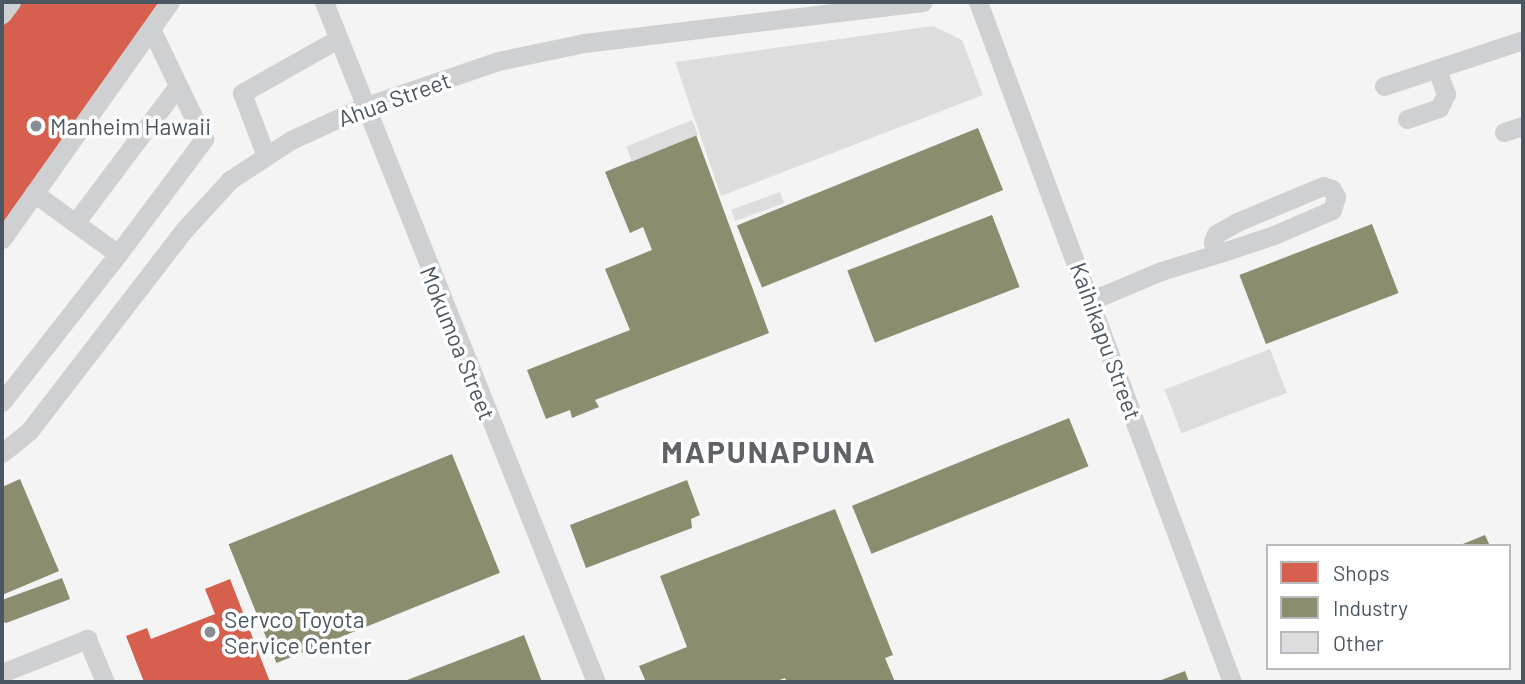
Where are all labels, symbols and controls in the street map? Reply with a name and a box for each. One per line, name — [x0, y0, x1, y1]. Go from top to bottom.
street label: Ahua Street — [334, 66, 454, 132]
place label: Manheim Hawaii — [50, 112, 211, 140]
marker: Manheim Hawaii — [28, 118, 44, 134]
street label: Kaihikapu Street — [1065, 259, 1147, 423]
street label: Mokumoa Street — [415, 262, 501, 424]
district label: MAPUNAPUNA — [663, 433, 875, 469]
legend — [1266, 544, 1511, 670]
text: Shops — [1333, 560, 1390, 585]
text: Industry — [1333, 595, 1408, 620]
place label: Servco Toyota Service Center — [224, 605, 371, 659]
marker: Servco Toyota Service Center — [202, 624, 218, 640]
text: Other — [1333, 630, 1384, 655]

